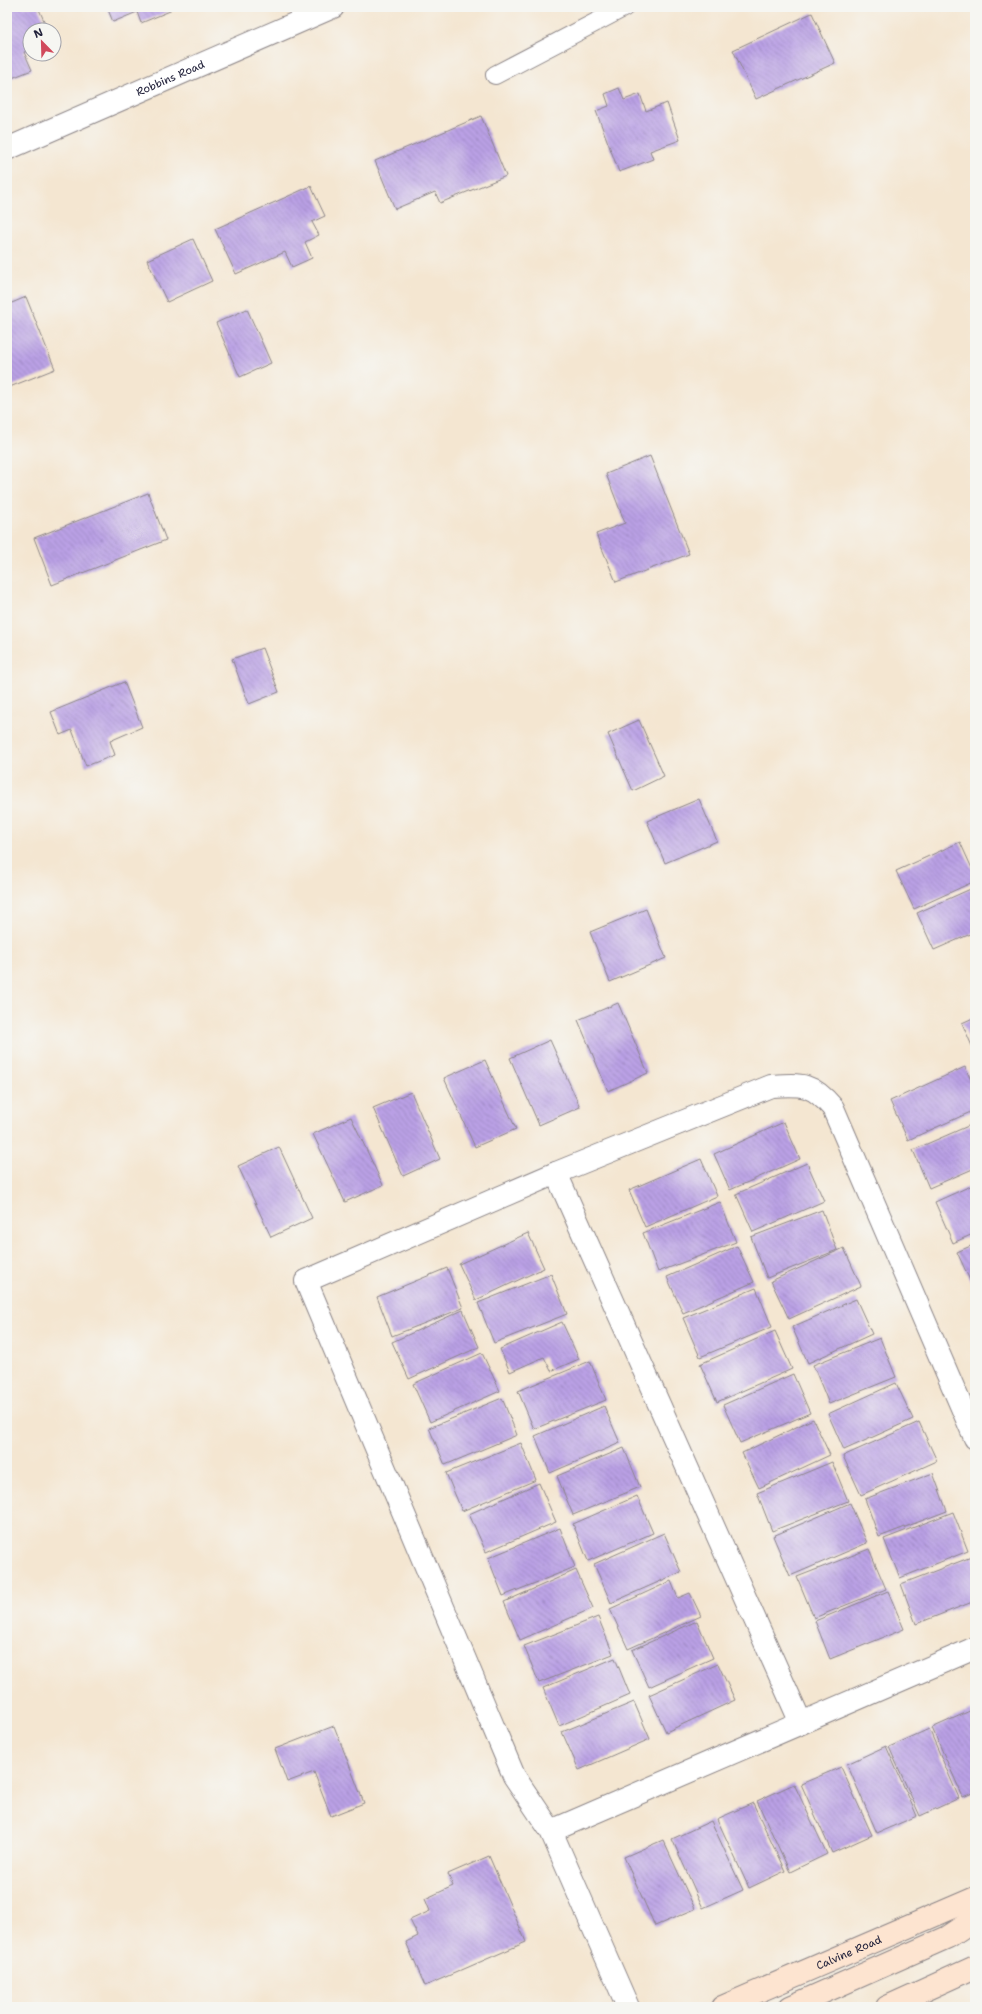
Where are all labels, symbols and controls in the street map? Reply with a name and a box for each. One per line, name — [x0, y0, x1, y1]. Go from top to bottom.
north arrow — [22, 22, 62, 62]
text: N — [31, 25, 45, 42]
street label: Robbins Road — [134, 57, 207, 100]
street label: Calvine Road — [814, 1932, 884, 1974]

